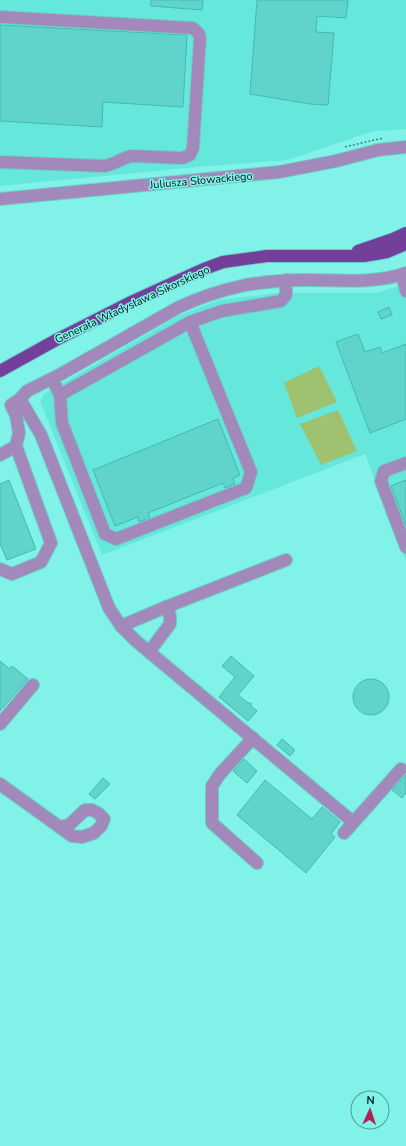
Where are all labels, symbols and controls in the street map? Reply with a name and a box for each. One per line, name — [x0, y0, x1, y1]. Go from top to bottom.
street label: Juliusza Słowackiego — [148, 169, 253, 193]
street label: Generała Władysława Sikorskiego — [52, 262, 212, 347]
north arrow — [350, 1090, 390, 1130]
text: N — [366, 1093, 375, 1108]

